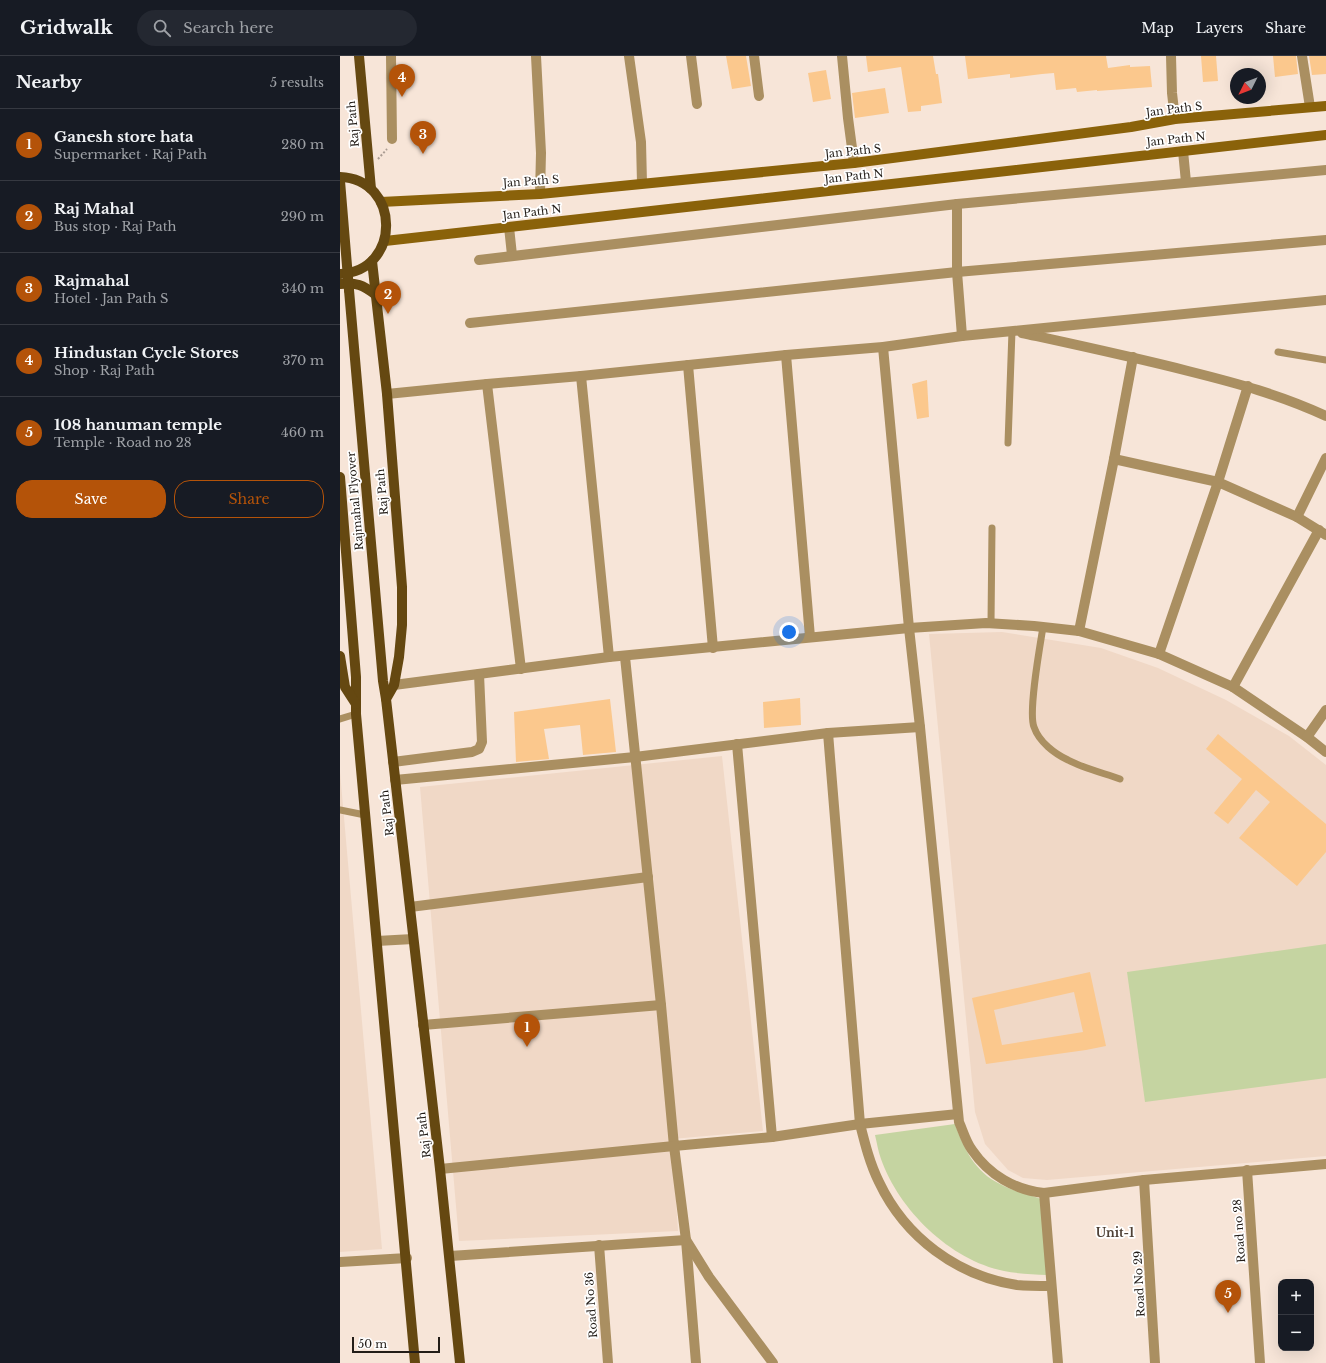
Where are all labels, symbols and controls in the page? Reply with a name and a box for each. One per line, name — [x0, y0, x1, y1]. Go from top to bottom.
search box — [137, 10, 417, 46]
text: Gridwalk — [20, 16, 113, 39]
icon: search — [151, 17, 173, 39]
text: Search here — [183, 18, 274, 37]
text: Map — [1141, 19, 1174, 37]
text: Layers — [1196, 19, 1243, 37]
text: Share — [1265, 19, 1306, 37]
pin: 4 — [389, 64, 415, 97]
north arrow — [1230, 68, 1266, 104]
text: Nearby — [16, 72, 82, 93]
text: 5 results — [270, 74, 324, 91]
street label: Jan Path S — [1143, 99, 1203, 120]
street label: Raj Path — [344, 100, 362, 148]
pin: 3 — [410, 121, 436, 154]
text: Ganesh store hata — [54, 127, 194, 146]
street label: Jan Path N — [1144, 129, 1206, 149]
text: 1 — [26, 136, 32, 153]
text: 280 m — [281, 136, 324, 153]
street label: Jan Path S — [822, 141, 882, 161]
text: Supermarket · Raj Path — [54, 146, 207, 163]
street label: Jan Path N — [822, 166, 884, 186]
street label: Jan Path S — [500, 172, 560, 190]
text: Raj Mahal — [54, 199, 134, 218]
street label: Jan Path N — [500, 201, 562, 223]
text: 2 — [25, 208, 33, 225]
text: 290 m — [281, 208, 324, 225]
text: Bus stop · Raj Path — [54, 218, 177, 235]
text: Rajmahal — [54, 271, 130, 290]
text: 3 — [25, 280, 33, 297]
text: 340 m — [281, 280, 324, 297]
pin: 2 — [375, 281, 401, 314]
text: Hotel · Jan Path S — [54, 290, 168, 307]
text: Hindustan Cycle Stores — [54, 343, 239, 362]
text: 4 — [25, 352, 33, 369]
text: 370 m — [283, 352, 324, 369]
text: Shop · Raj Path — [54, 362, 155, 379]
text: 108 hanuman temple — [54, 415, 222, 434]
text: 5 — [25, 424, 33, 441]
text: 460 m — [281, 424, 324, 441]
text: Temple · Road no 28 — [54, 434, 192, 451]
street label: Rajmahal Flyover — [344, 450, 366, 551]
street label: Raj Path — [373, 468, 391, 516]
button: Save — [16, 480, 166, 518]
button: Share — [174, 480, 324, 518]
your location — [779, 622, 799, 642]
street label: Raj Path — [377, 789, 397, 837]
pin: 1 — [514, 1014, 540, 1047]
street label: Raj Path — [414, 1111, 434, 1159]
street label: Road no 28 — [1230, 1199, 1248, 1263]
district label: Unit-1 — [1096, 1225, 1134, 1240]
street label: Road No 29 — [1130, 1251, 1148, 1317]
street label: Road No 36 — [582, 1271, 600, 1339]
map controls — [1278, 1279, 1314, 1351]
button: + — [1278, 1279, 1314, 1315]
pin: 5 — [1215, 1280, 1241, 1313]
button: − — [1278, 1315, 1314, 1351]
scale bar — [352, 1335, 440, 1354]
text: 50 m — [358, 1337, 387, 1351]

